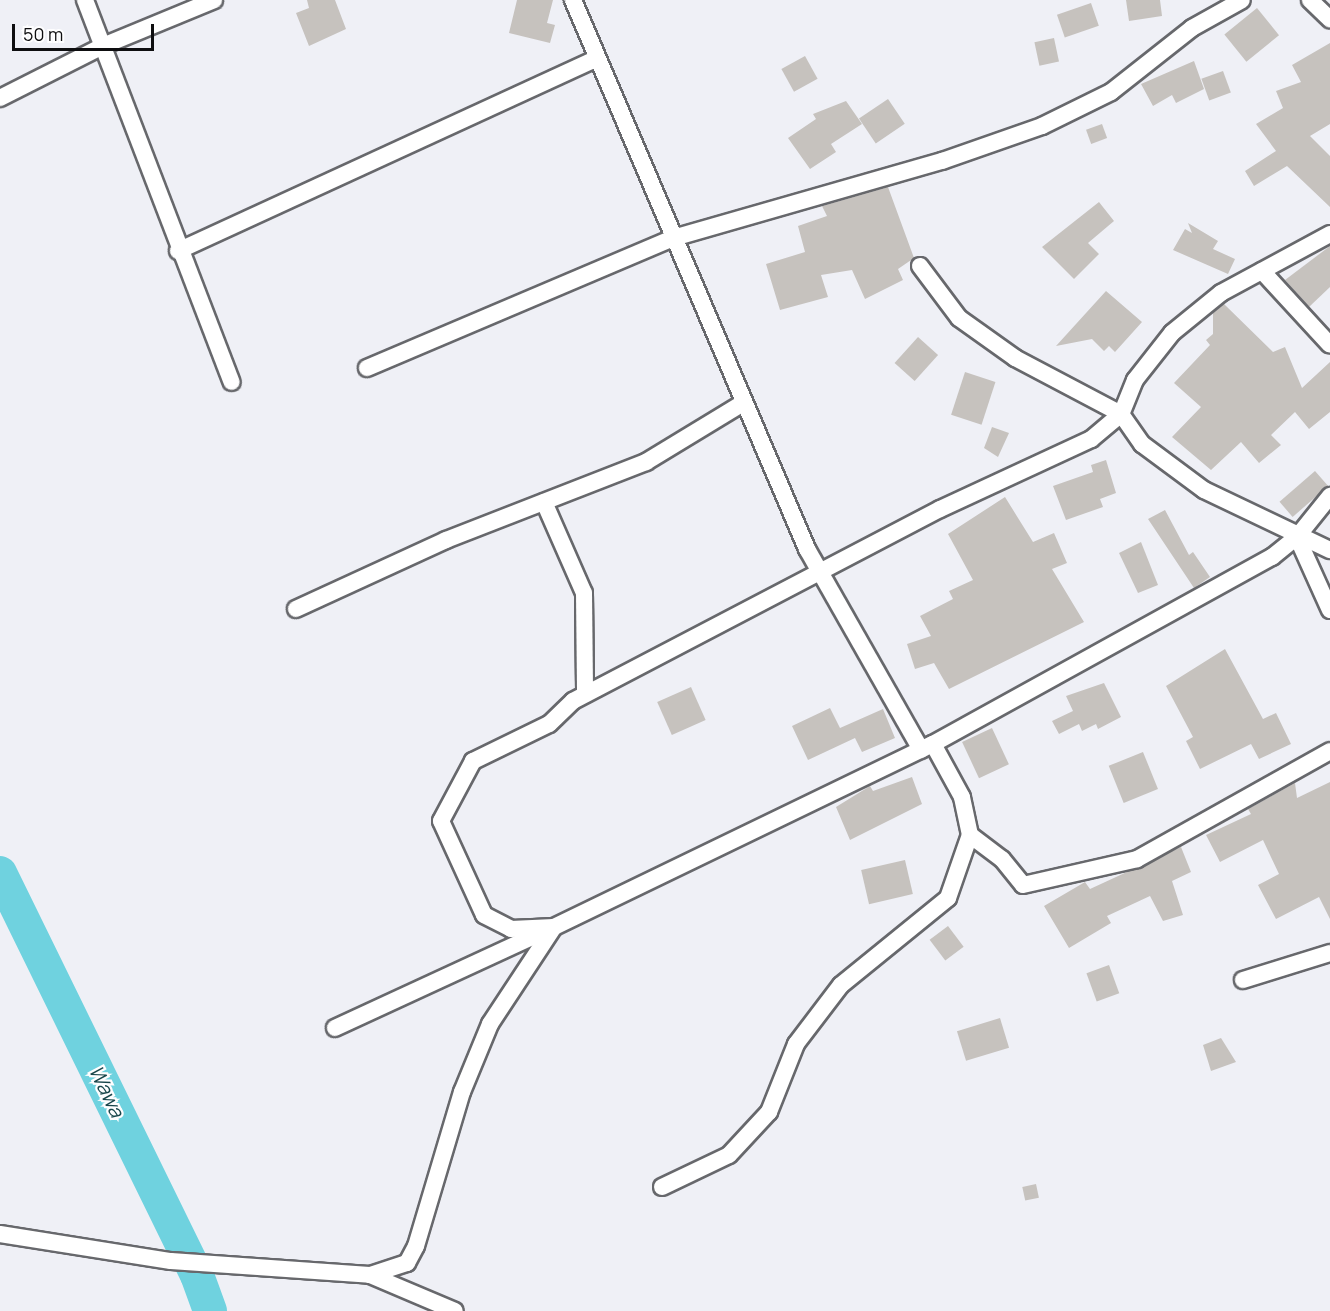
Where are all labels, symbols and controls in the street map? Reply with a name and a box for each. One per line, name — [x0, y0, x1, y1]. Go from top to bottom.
scale bar — [15, 12, 158, 50]
text: 50 m — [23, 22, 63, 46]
water label: Wawa — [84, 1061, 130, 1121]

